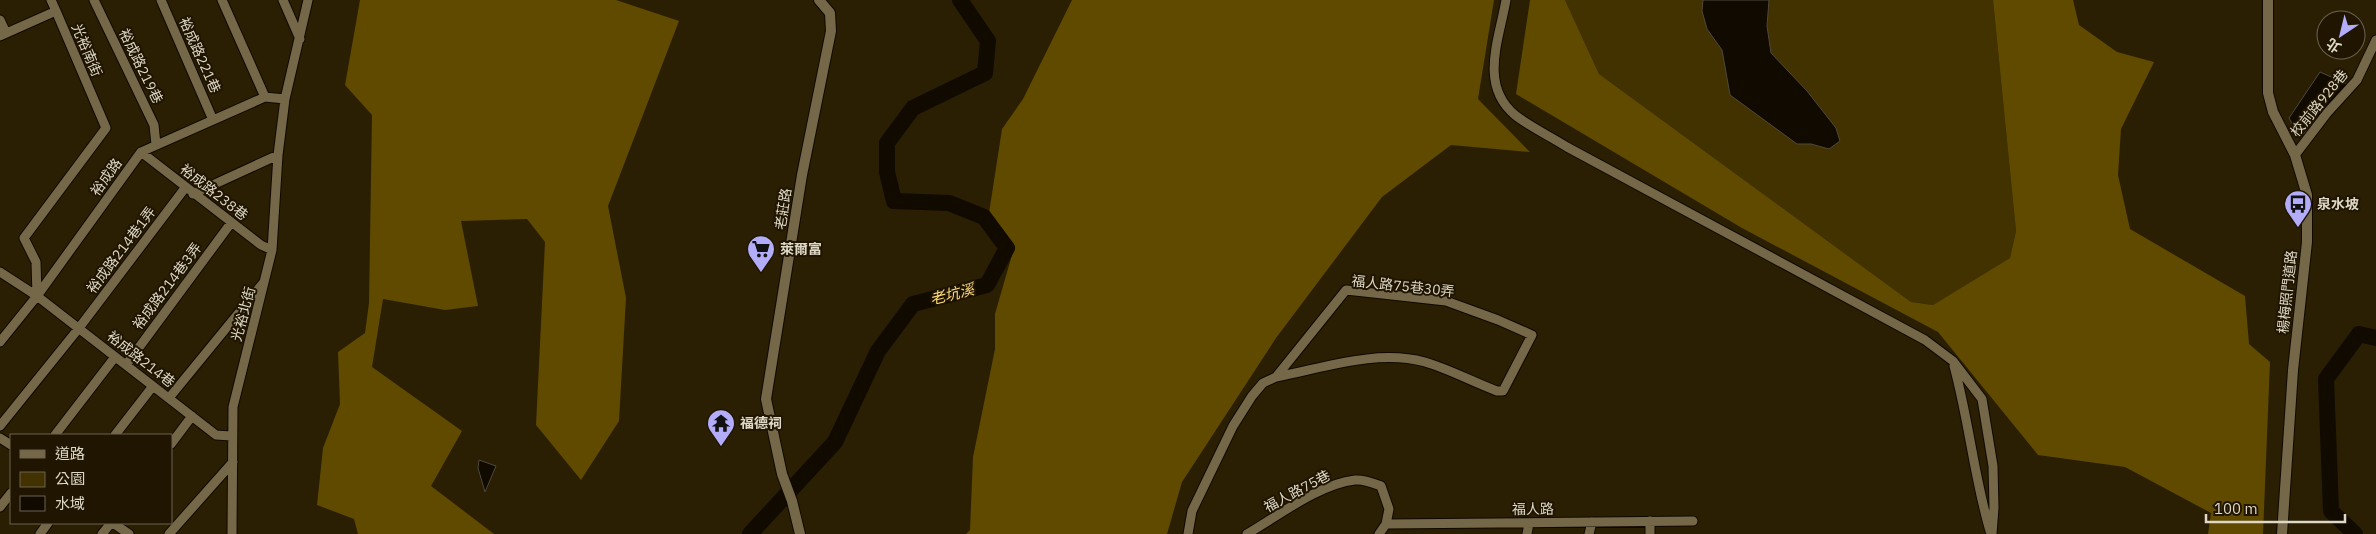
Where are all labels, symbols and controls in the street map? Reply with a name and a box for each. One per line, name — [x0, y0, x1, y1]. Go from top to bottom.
north arrow — [2316, 10, 2366, 60]
street label: 裕成路221巷 — [175, 14, 225, 96]
street label: 光裕南街 — [68, 21, 106, 79]
street label: 裕成路219巷 — [115, 26, 167, 106]
text: 北 — [2323, 34, 2344, 57]
street label: 校前路928巷 — [2286, 66, 2352, 140]
street label: 裕成路 — [86, 155, 126, 199]
street label: 裕成路238巷 — [176, 160, 252, 224]
street label: 老莊路 — [771, 187, 795, 231]
bus stop icon: 泉水坡 — [2283, 189, 2313, 228]
place label: 泉水坡 — [2317, 195, 2359, 213]
street label: 裕成路214巷1弄 — [83, 203, 159, 297]
supermarket icon: 萊爾富 — [746, 234, 776, 273]
street label: 裕成路214巷3弄 — [129, 239, 205, 333]
place label: 萊爾富 — [780, 240, 822, 258]
street label: 楊梅照門道路 — [2274, 249, 2300, 335]
street label: 福人路75巷30弄 — [1351, 272, 1455, 300]
water label: 老坑溪 — [928, 279, 978, 309]
street label: 光裕北街 — [227, 285, 259, 343]
street label: 裕成路214巷 — [103, 327, 179, 391]
temple icon: 福德祠 — [706, 408, 736, 447]
place label: 福德祠 — [740, 414, 782, 432]
legend — [10, 434, 172, 524]
text: 道路 — [55, 444, 85, 463]
street label: 福人路75巷 — [1261, 466, 1333, 516]
text: 公園 — [55, 469, 85, 488]
scale bar — [2206, 492, 2345, 524]
text: 水域 — [55, 494, 85, 513]
text: 100 m — [2214, 499, 2258, 518]
street label: 福人路 — [1512, 500, 1554, 518]

